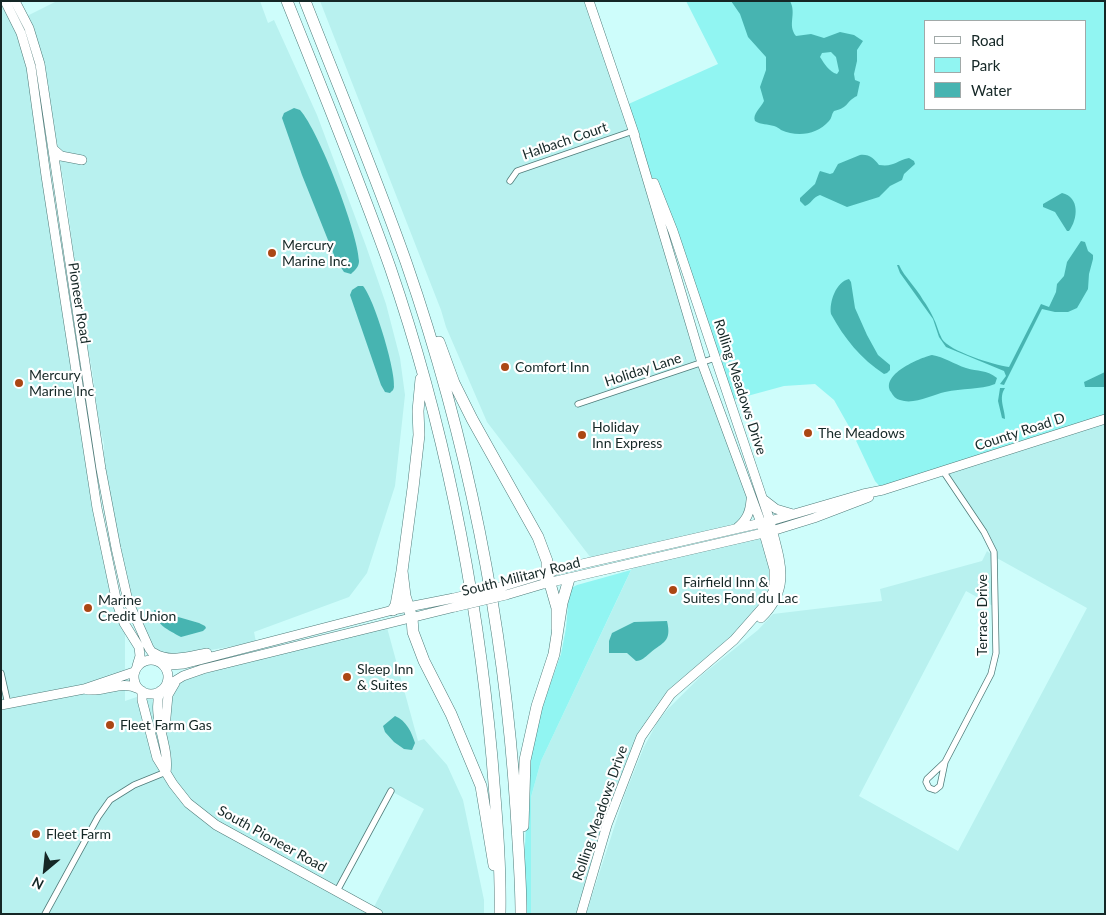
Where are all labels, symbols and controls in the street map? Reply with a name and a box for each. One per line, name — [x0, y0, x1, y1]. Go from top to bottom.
legend — [924, 20, 1086, 110]
text: Road — [971, 31, 1004, 49]
text: Park — [971, 56, 1000, 74]
text: Water — [971, 81, 1012, 99]
street label: Halbach Court — [520, 119, 610, 163]
place label: Mercury Marine Inc. — [282, 237, 351, 270]
marker: Mercury Marine Inc. — [266, 247, 278, 259]
street label: Pioneer Road — [64, 261, 94, 345]
street label: Rolling Meadows Drive — [710, 317, 770, 457]
street label: Holiday Lane — [602, 350, 684, 390]
place label: Comfort Inn — [515, 359, 589, 375]
marker: Comfort Inn — [499, 361, 511, 373]
place label: Mercury Marine Inc — [29, 367, 94, 400]
marker: Mercury Marine Inc — [13, 377, 25, 389]
street label: County Road D — [973, 410, 1067, 454]
place label: Holiday Inn Express — [592, 419, 662, 452]
place label: The Meadows — [818, 425, 905, 441]
marker: The Meadows — [802, 427, 814, 439]
marker: Holiday Inn Express — [576, 429, 588, 441]
street label: South Military Road — [460, 554, 582, 600]
place label: Fairfield Inn & Suites Fond du Lac — [683, 574, 798, 606]
street label: Terrace Drive — [974, 574, 990, 656]
marker: Fairfield Inn & Suites Fond du Lac — [667, 584, 679, 596]
place label: Marine Credit Union — [98, 592, 176, 624]
marker: Marine Credit Union — [82, 602, 94, 614]
place label: Sleep Inn & Suites — [357, 661, 413, 694]
marker: Sleep Inn & Suites — [341, 671, 353, 683]
place label: Fleet Farm Gas — [120, 717, 212, 733]
marker: Fleet Farm Gas — [104, 719, 116, 731]
street label: Rolling Meadows Drive — [569, 743, 631, 883]
street label: South Pioneer Road — [215, 802, 329, 876]
place label: Fleet Farm — [46, 826, 111, 842]
marker: Fleet Farm — [30, 828, 42, 840]
north arrow — [20, 845, 70, 895]
text: N — [29, 874, 46, 894]

